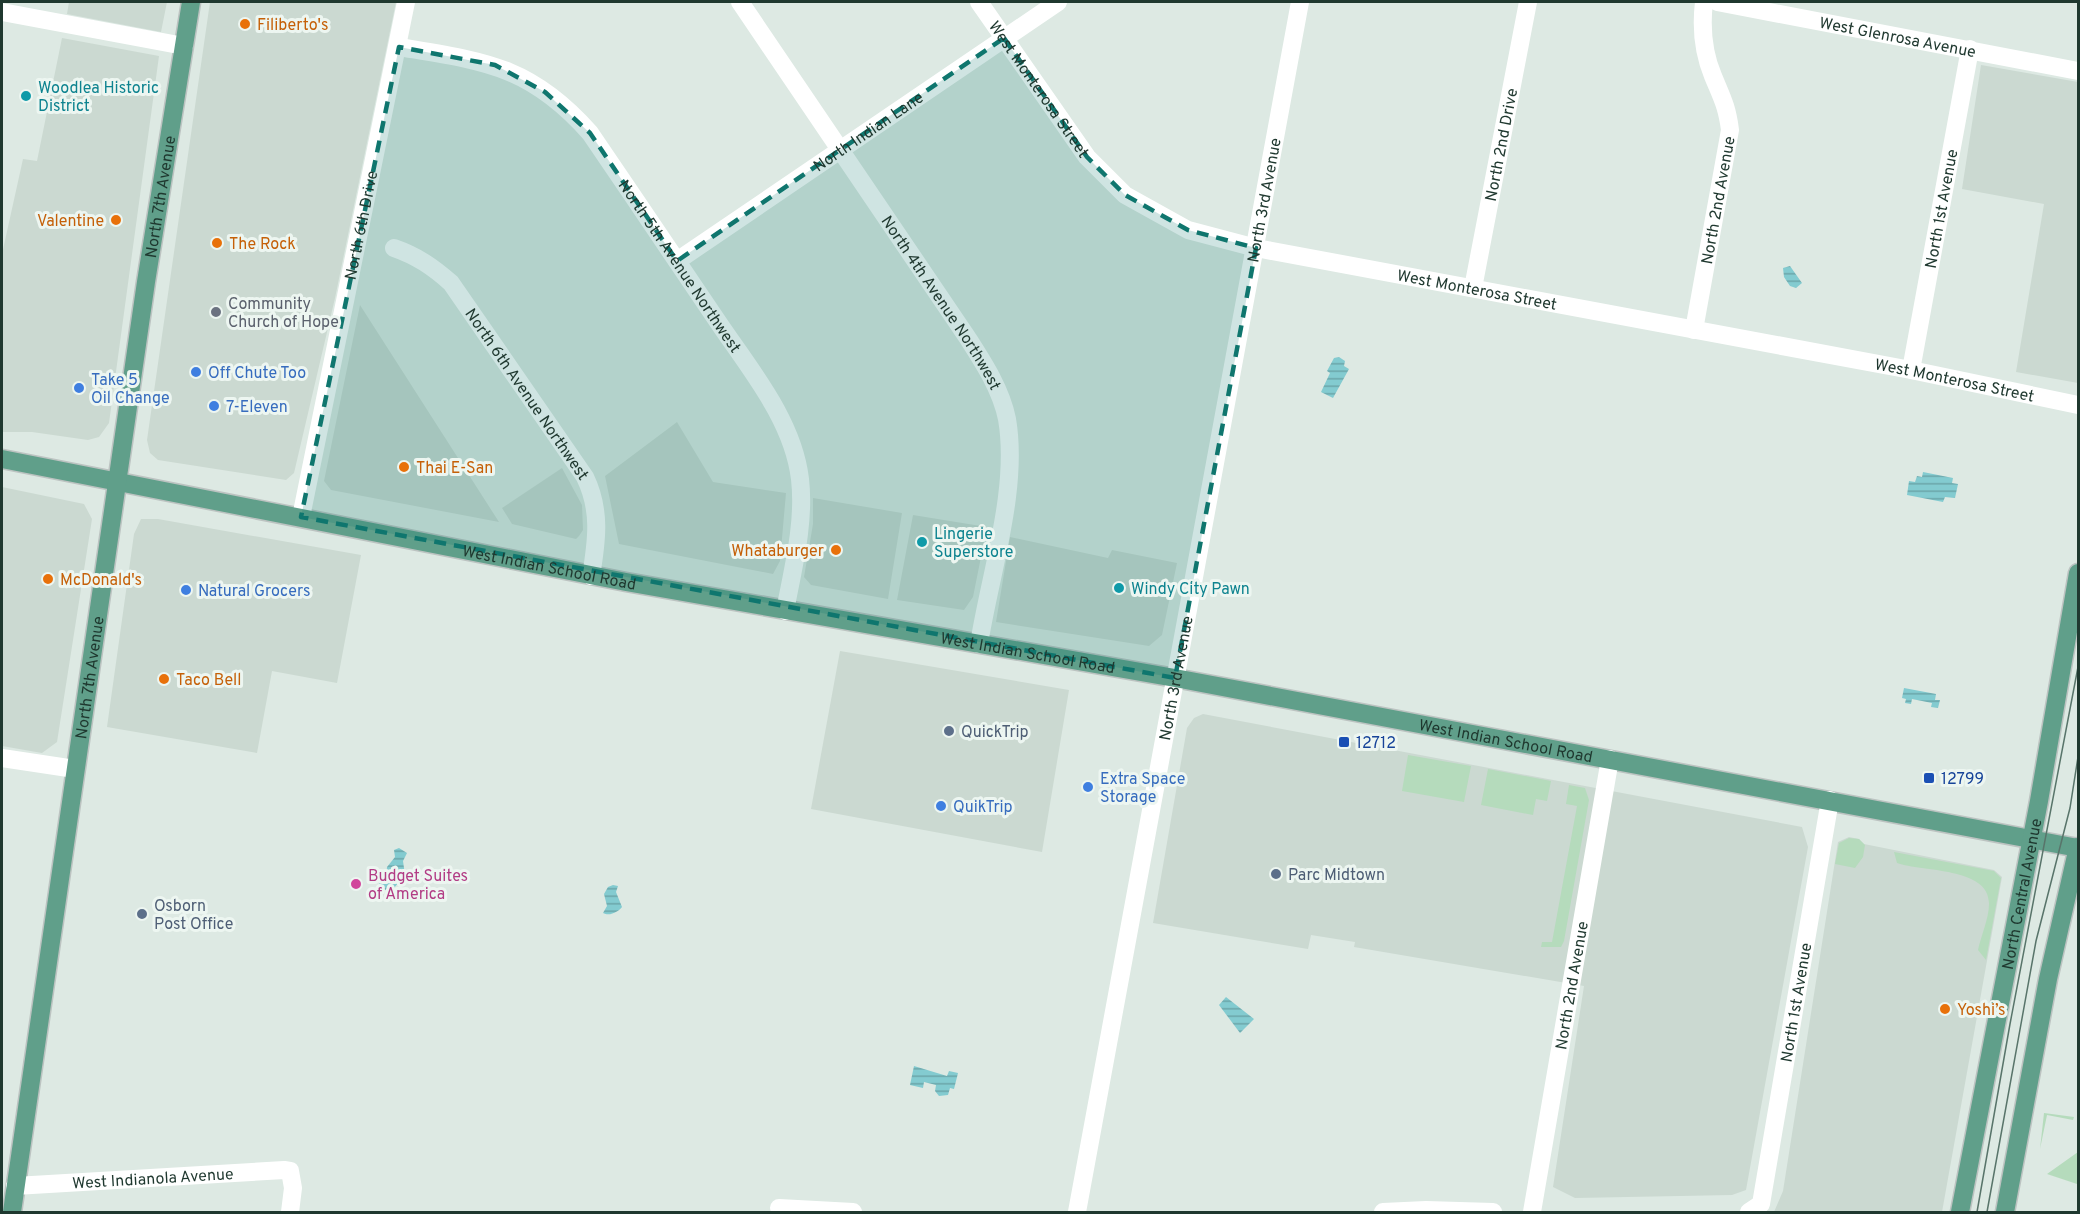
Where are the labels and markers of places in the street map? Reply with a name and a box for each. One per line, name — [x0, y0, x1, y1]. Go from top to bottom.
place label: Filiberto's — [257, 16, 329, 36]
marker: Filiberto's — [238, 17, 252, 31]
place label: Woodlea Historic District — [38, 79, 159, 117]
marker: Woodlea Historic District — [19, 89, 33, 103]
place label: Valentine — [37, 212, 104, 232]
marker: Valentine — [109, 213, 123, 227]
place label: The Rock — [229, 235, 296, 255]
marker: The Rock — [210, 236, 224, 250]
place label: Community Church of Hope — [228, 295, 339, 333]
marker: Community Church of Hope — [209, 305, 223, 319]
place label: Off Chute Too — [208, 364, 306, 384]
marker: Off Chute Too — [189, 365, 203, 379]
place label: Take 5 Oil Change — [91, 371, 170, 409]
marker: Take 5 Oil Change — [72, 381, 86, 395]
place label: 7-Eleven — [226, 398, 288, 418]
marker: 7-Eleven — [207, 399, 221, 413]
place label: Thai E-San — [416, 459, 493, 479]
marker: Thai E-San — [397, 460, 411, 474]
place label: Lingerie Superstore — [934, 525, 1013, 563]
marker: Lingerie Superstore — [915, 535, 929, 549]
place label: Whataburger — [731, 542, 824, 562]
marker: Whataburger — [829, 543, 843, 557]
place label: McDonald's — [60, 571, 142, 591]
marker: McDonald's — [41, 572, 55, 586]
place label: Windy City Pawn — [1131, 580, 1250, 600]
marker: Windy City Pawn — [1112, 581, 1126, 595]
place label: Natural Grocers — [198, 582, 311, 602]
marker: Natural Grocers — [179, 583, 193, 597]
place label: Taco Bell — [176, 671, 241, 691]
marker: Taco Bell — [157, 672, 171, 686]
place label: QuickTrip — [961, 723, 1029, 743]
marker: QuickTrip — [942, 724, 956, 738]
place label: 12712 — [1356, 734, 1396, 754]
marker: 12712 — [1337, 735, 1351, 749]
place label: Extra Space Storage — [1100, 770, 1185, 808]
place label: 12799 — [1941, 770, 1984, 790]
marker: 12799 — [1922, 771, 1936, 785]
marker: Extra Space Storage — [1081, 780, 1095, 794]
place label: QuikTrip — [953, 798, 1013, 818]
marker: QuikTrip — [934, 799, 948, 813]
place label: Parc Midtown — [1288, 866, 1385, 886]
place label: Budget Suites of America — [368, 867, 468, 905]
marker: Parc Midtown — [1269, 867, 1283, 881]
marker: Budget Suites of America — [349, 877, 363, 891]
place label: Osborn Post Office — [154, 897, 233, 935]
marker: Osborn Post Office — [135, 907, 149, 921]
place label: Yoshi’s — [1957, 1001, 2005, 1021]
marker: Yoshi’s — [1938, 1002, 1952, 1016]

